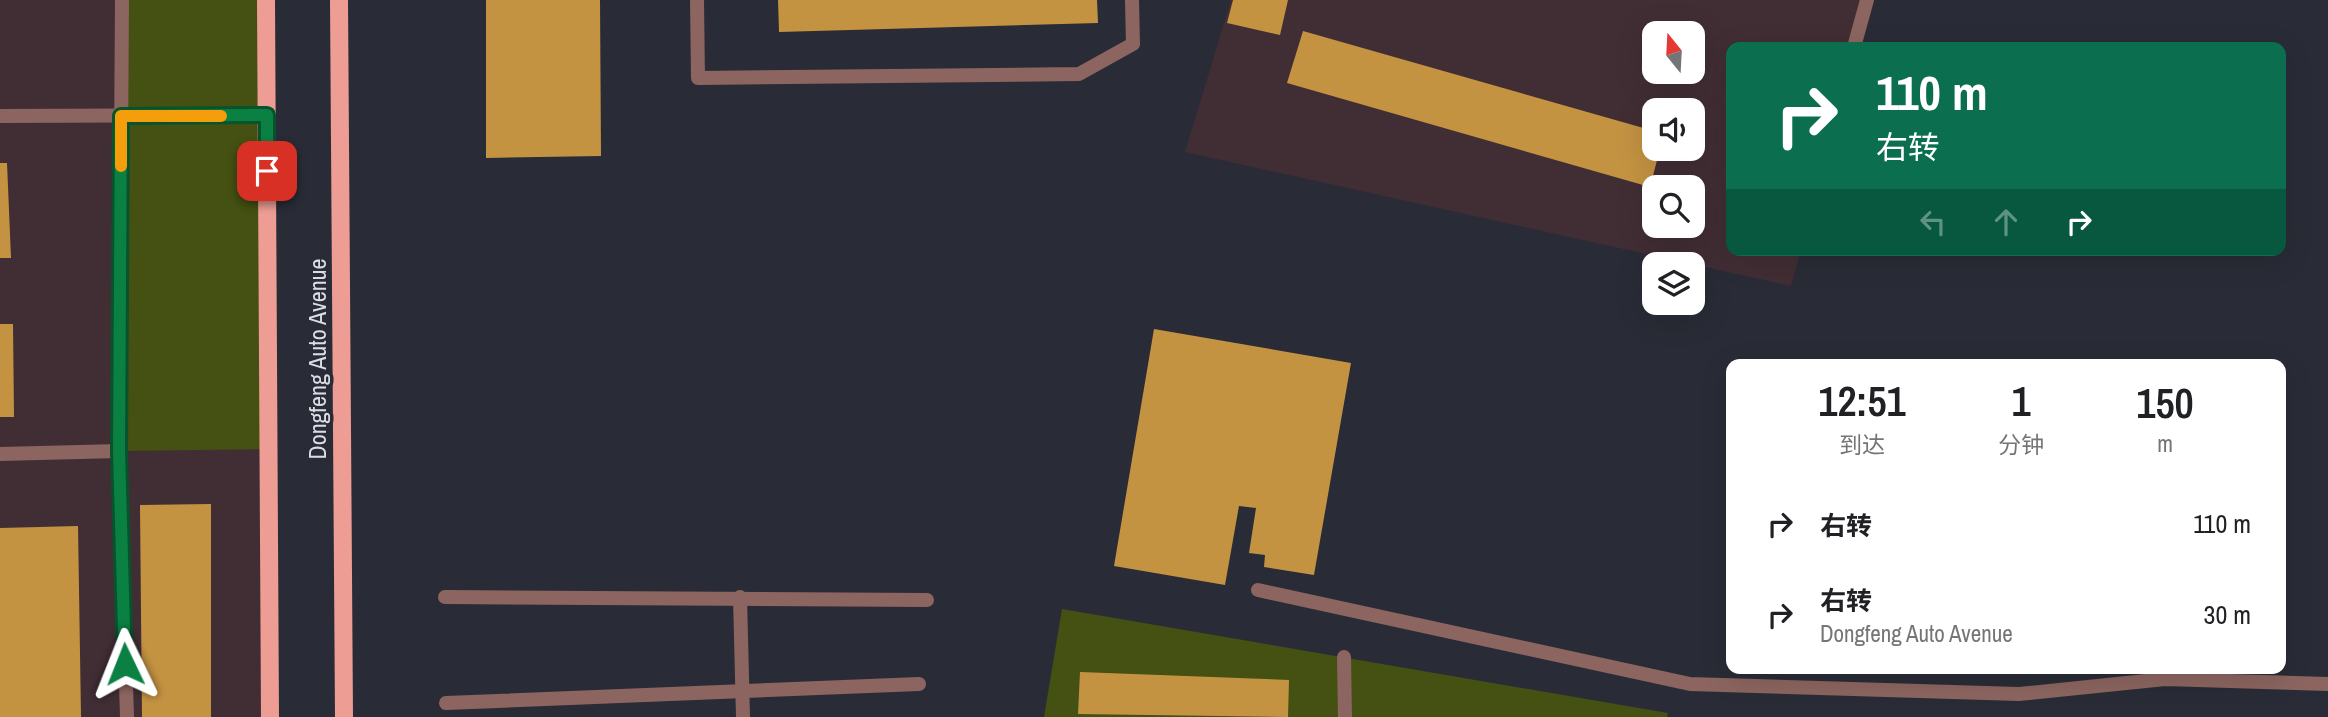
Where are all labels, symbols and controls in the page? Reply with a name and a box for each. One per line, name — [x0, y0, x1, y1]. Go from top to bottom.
north arrow — [1642, 21, 1704, 84]
map controls — [1642, 21, 1705, 315]
text: 110 m — [1876, 59, 1988, 125]
icon: right — [1761, 70, 1852, 161]
button: sound — [1642, 98, 1705, 161]
text: 右转 — [1876, 126, 1940, 169]
pin — [237, 141, 297, 201]
icon: arrive — [248, 152, 286, 190]
button: search — [1642, 175, 1705, 238]
icon: left — [1914, 203, 1952, 241]
icon: ahead — [1987, 203, 2025, 241]
icon: right — [2060, 203, 2098, 241]
button: layers — [1642, 252, 1705, 315]
street label: Dongfeng Auto Avenue — [301, 258, 333, 460]
text: 12:51 — [1818, 373, 1906, 429]
text: 1 — [2011, 373, 2031, 429]
text: 150 — [2136, 375, 2194, 431]
text: m — [2157, 428, 2173, 459]
text: 到达 — [1839, 429, 1885, 460]
text: 分钟 — [1998, 429, 2044, 460]
icon: right — [1761, 505, 1799, 543]
text: 110 m — [2193, 506, 2251, 541]
text: 右转 — [1820, 508, 1872, 543]
text: 右转 — [1820, 583, 1872, 618]
icon: right — [1761, 596, 1799, 634]
text: 30 m — [2204, 597, 2251, 632]
text: Dongfeng Auto Avenue — [1820, 618, 2013, 649]
position arrow — [88, 627, 162, 701]

